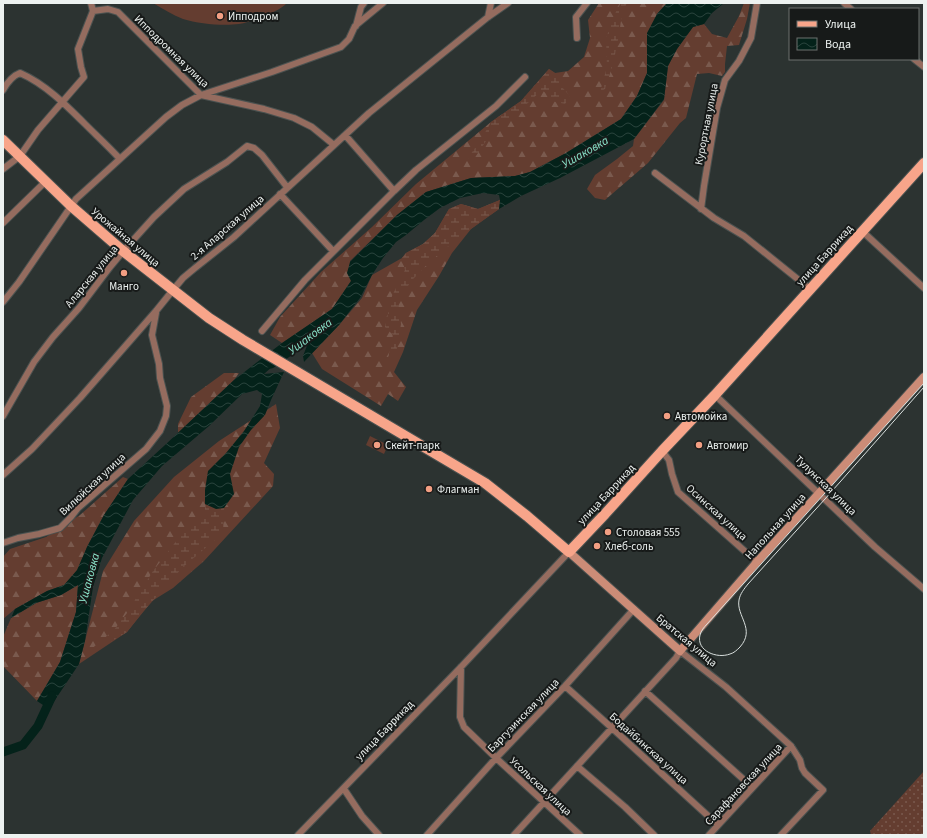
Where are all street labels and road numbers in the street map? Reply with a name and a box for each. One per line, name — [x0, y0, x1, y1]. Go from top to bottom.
street label: Ипподромная улица — [131, 12, 212, 91]
street label: Курортная улица — [691, 82, 722, 166]
street label: 2-я Аларская улица — [187, 191, 267, 264]
street label: Урожайная улица — [88, 204, 163, 270]
street label: улица Баррикад — [793, 221, 856, 289]
street label: Аларская улица — [62, 242, 121, 311]
street label: Вилюйская улица — [56, 450, 129, 519]
street label: Тулунская улица — [792, 452, 860, 519]
street label: улица Баррикад — [574, 461, 639, 528]
street label: Осинская улица — [683, 481, 750, 544]
street label: Напольная улица — [742, 490, 809, 563]
street label: Братская улица — [653, 610, 720, 670]
street label: Баргузинская улица — [484, 675, 563, 756]
street label: улица Баррикад — [352, 697, 417, 764]
street label: Бодайбинская улица — [606, 709, 691, 788]
street label: Сарафановская улица — [701, 740, 785, 829]
street label: Усольская улица — [506, 754, 575, 819]

